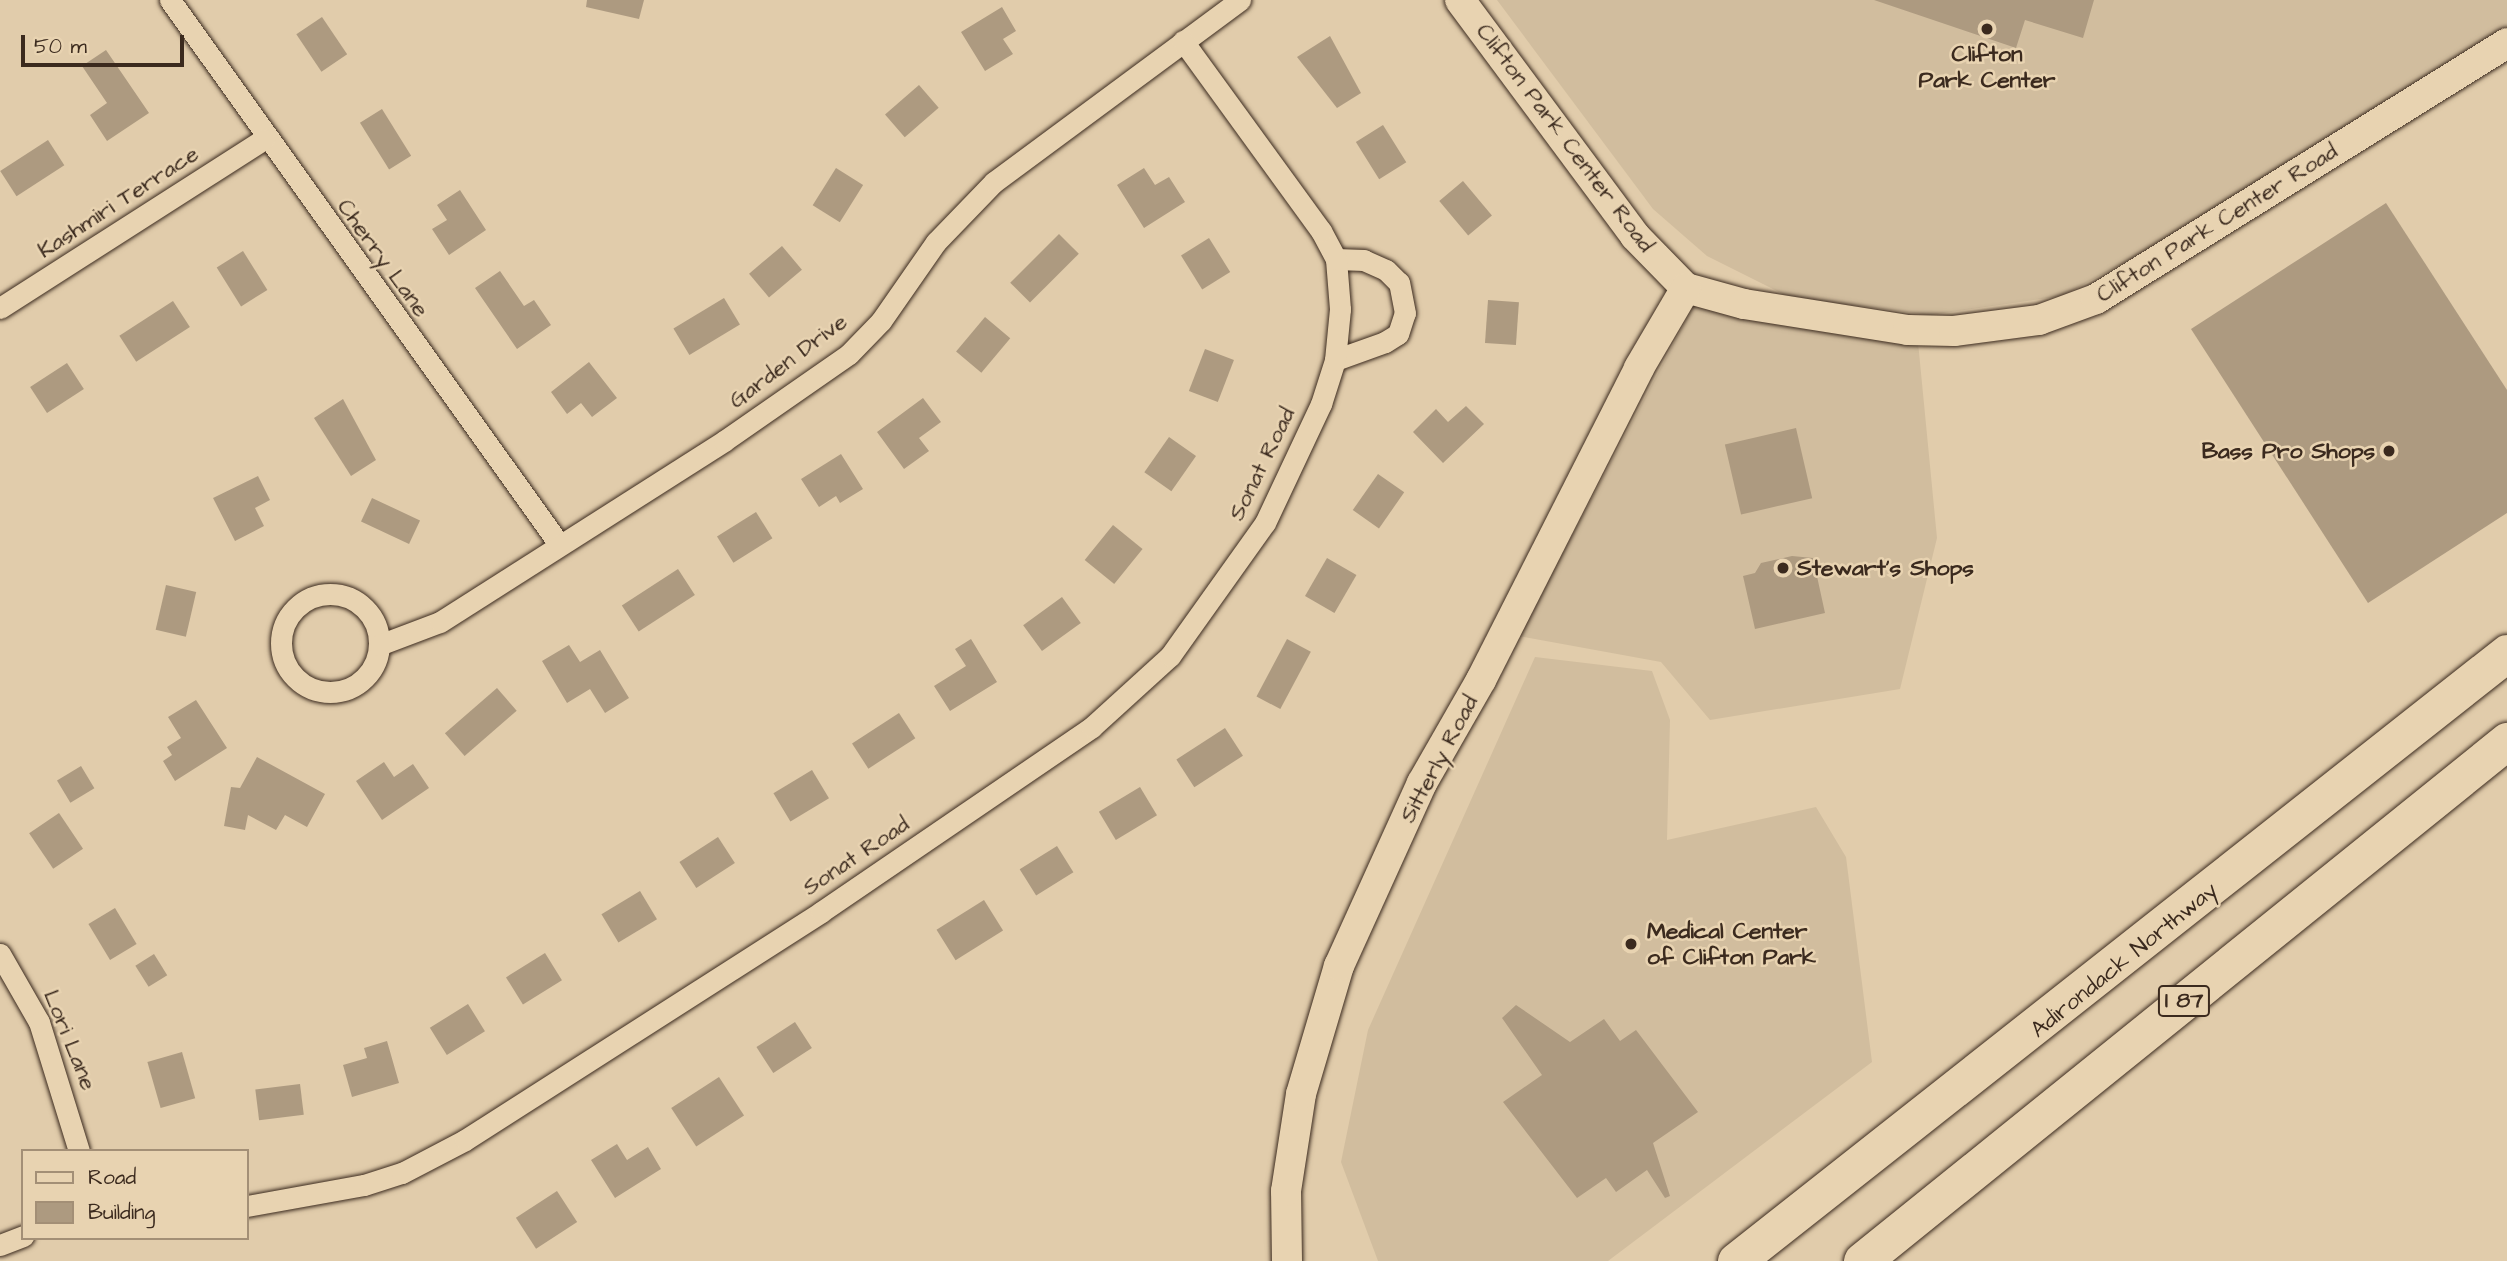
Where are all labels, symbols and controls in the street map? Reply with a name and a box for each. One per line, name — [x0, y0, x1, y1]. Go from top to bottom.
street label: Clifton Park Center Road — [1470, 18, 1660, 258]
scale bar — [24, 21, 187, 65]
marker: Clifton Park Center — [1979, 21, 1995, 37]
text: 50 m — [34, 32, 87, 61]
place label: Clifton Park Center — [1918, 40, 2056, 94]
street label: Clifton Park Center Road — [2091, 137, 2343, 309]
street label: Kashmiri Terrace — [32, 140, 204, 264]
street label: Cherry Lane — [331, 194, 435, 322]
street label: Garden Drive — [724, 308, 852, 414]
street label: Sonat Road — [1223, 403, 1301, 525]
place label: Bass Pro Shops — [2202, 437, 2375, 465]
marker: Bass Pro Shops — [2381, 443, 2397, 459]
place label: Stewart's Shops — [1797, 554, 1974, 582]
marker: Stewart's Shops — [1775, 560, 1791, 576]
street label: Sitterly Road — [1394, 691, 1484, 827]
street label: Sonat Road — [798, 810, 914, 902]
street label: Adirondack Northway — [2025, 876, 2223, 1044]
place label: Medical Center of Clifton Park — [1647, 917, 1816, 971]
marker: Medical Center of Clifton Park — [1621, 934, 1641, 954]
road number: I 87 — [2158, 984, 2210, 1018]
street label: Lori Lane — [37, 986, 103, 1094]
legend — [21, 1149, 248, 1240]
text: Road — [88, 1163, 136, 1192]
text: Building — [88, 1198, 155, 1227]

